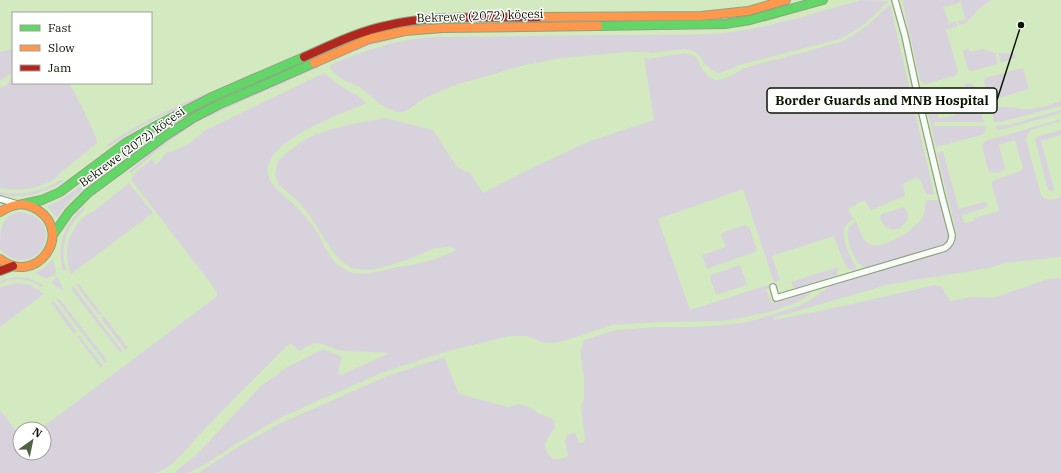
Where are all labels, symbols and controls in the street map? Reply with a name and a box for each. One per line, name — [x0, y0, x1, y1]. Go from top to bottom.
street label: Bekrewe (2072) köçesi — [416, 6, 544, 25]
legend — [12, 12, 152, 84]
text: Fast — [48, 20, 72, 35]
text: Slow — [48, 40, 75, 55]
text: Jam — [48, 60, 72, 75]
callout: Border Guards and MNB Hospital — [767, 88, 997, 113]
text: Border Guards and MNB Hospital — [775, 92, 989, 109]
street label: Bekrewe (2072) köçesi — [76, 103, 188, 190]
north arrow — [12, 421, 52, 461]
text: N — [30, 424, 45, 441]

